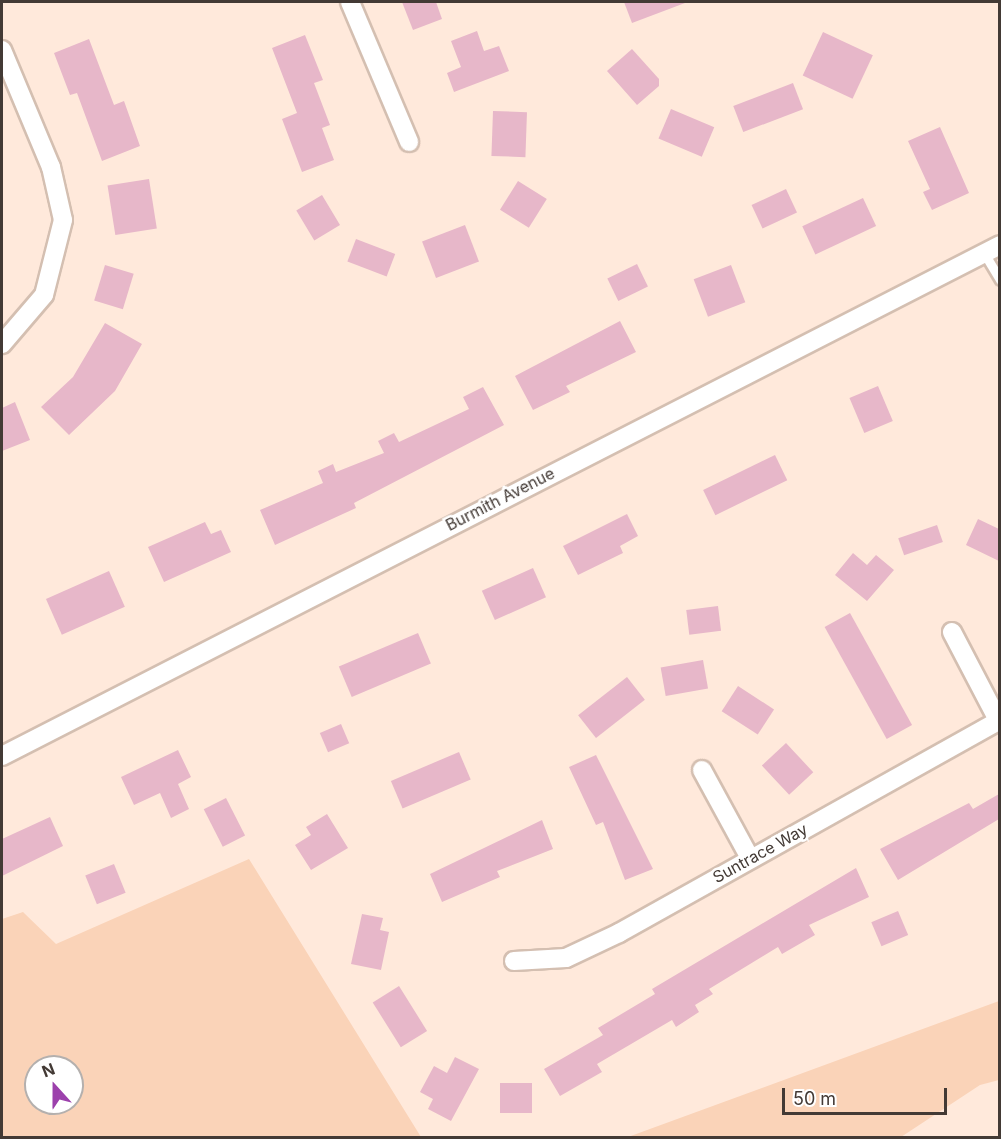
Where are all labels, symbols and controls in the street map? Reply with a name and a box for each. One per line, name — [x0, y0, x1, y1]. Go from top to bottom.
street label: Burmith Avenue — [442, 463, 558, 535]
street label: Suntrace Way — [709, 819, 811, 887]
north arrow — [24, 1055, 84, 1115]
text: N — [39, 1059, 58, 1082]
scale bar — [785, 1076, 950, 1114]
text: 50 m — [793, 1088, 836, 1109]

